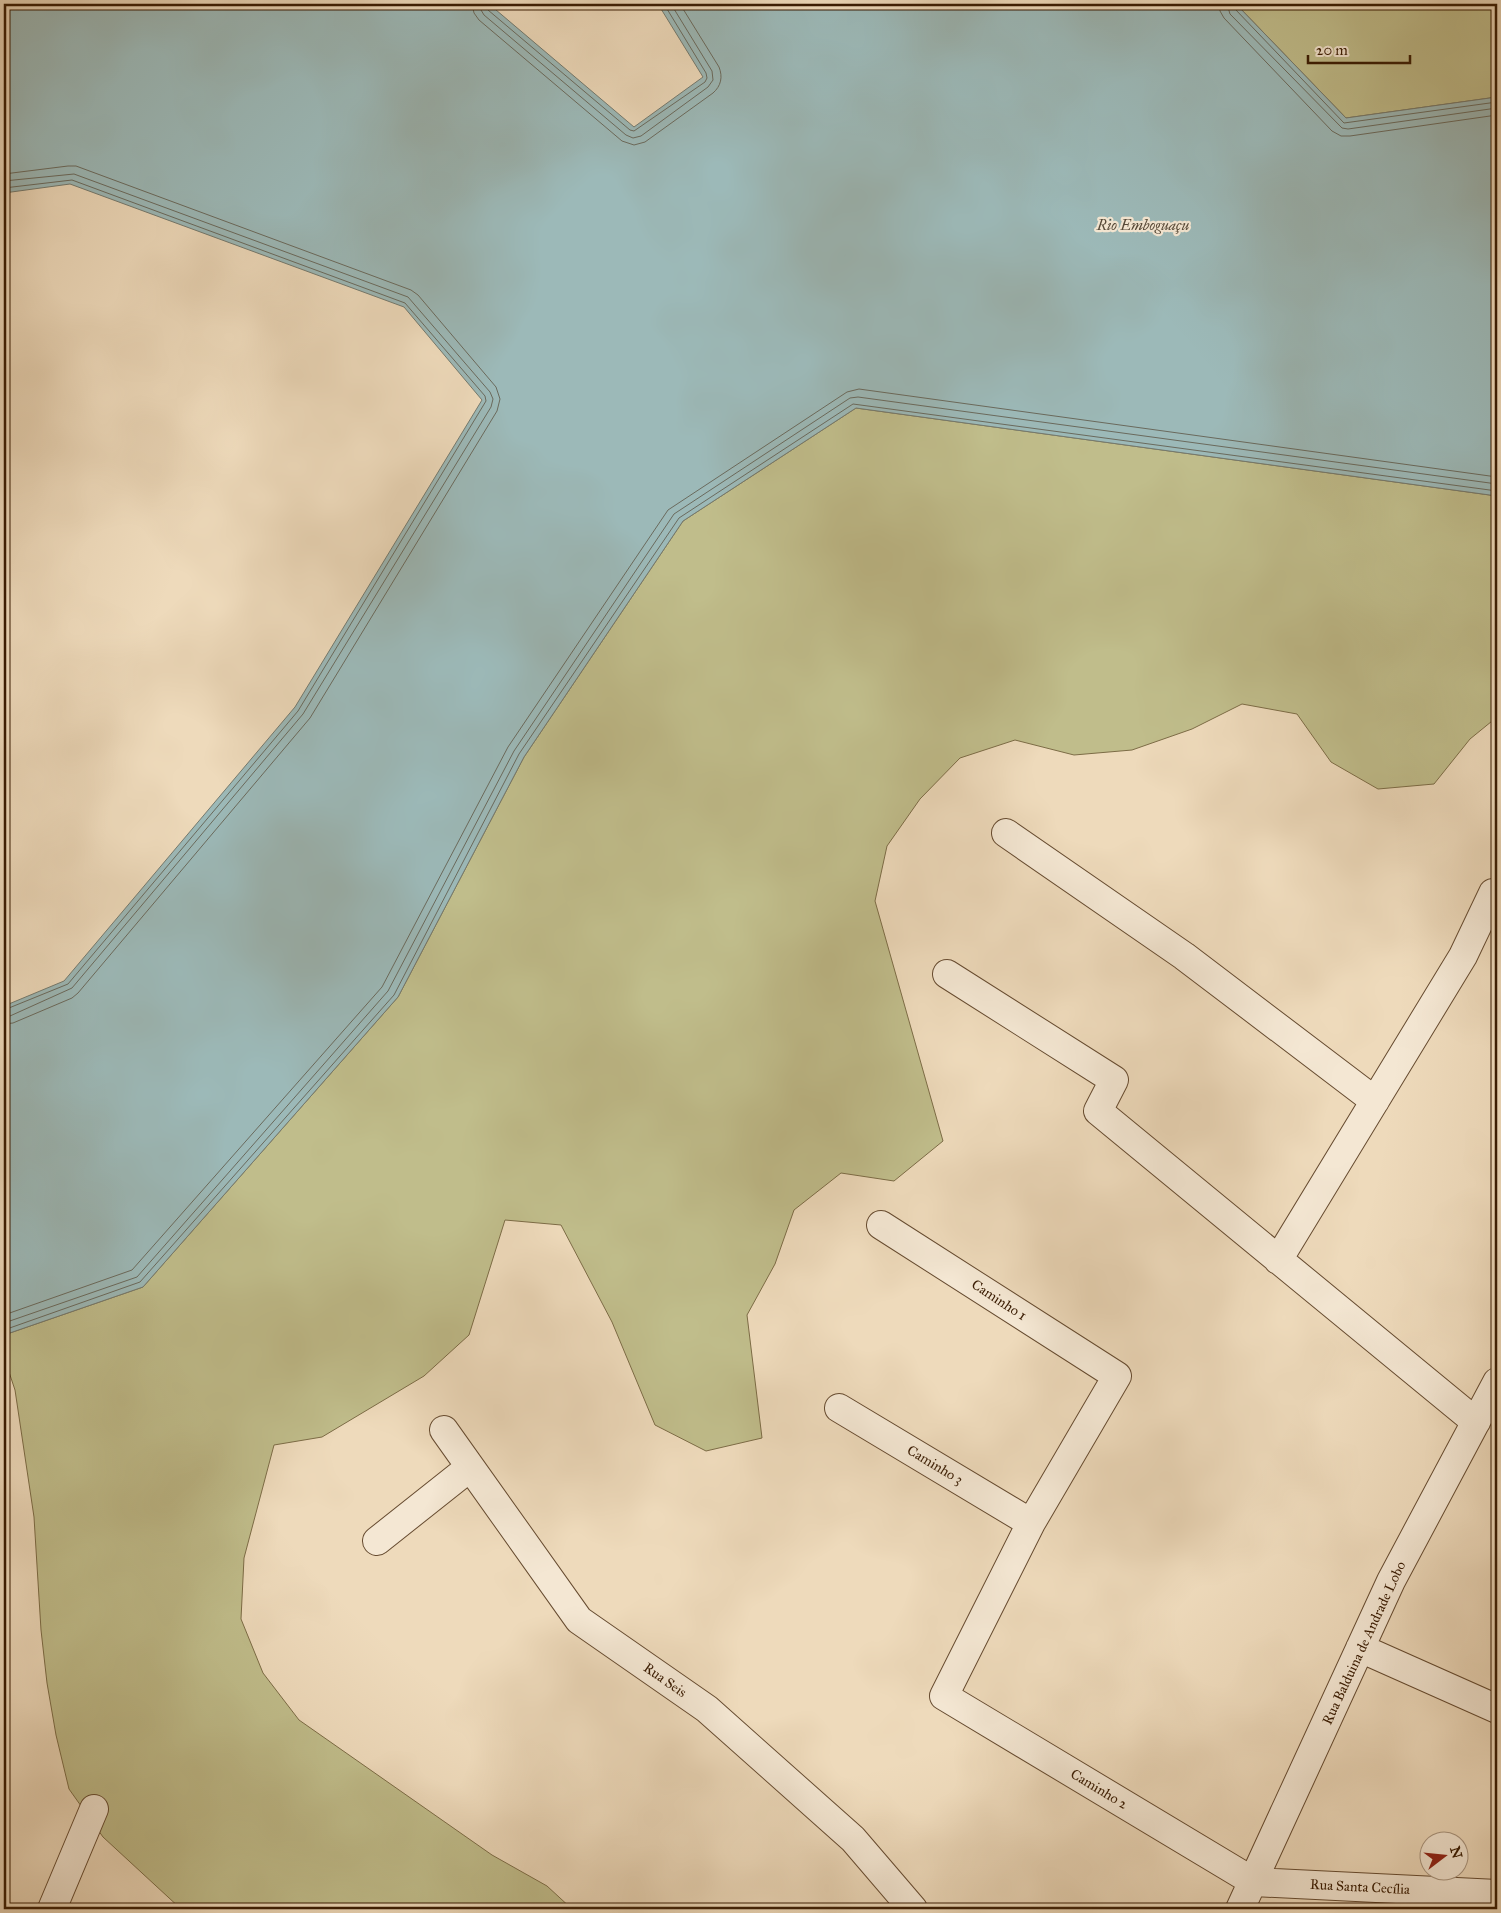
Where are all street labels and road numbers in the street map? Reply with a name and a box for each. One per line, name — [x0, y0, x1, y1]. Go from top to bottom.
street label: Caminho 1 — [968, 1276, 1030, 1324]
street label: Caminho 3 — [904, 1442, 966, 1488]
street label: Rua Balduina de Andrade Lobo — [1319, 1559, 1409, 1727]
street label: Rua Seis — [640, 1659, 690, 1701]
street label: Caminho 2 — [1067, 1765, 1131, 1813]
street label: Rua Santa Cecília — [1310, 1876, 1411, 1898]

